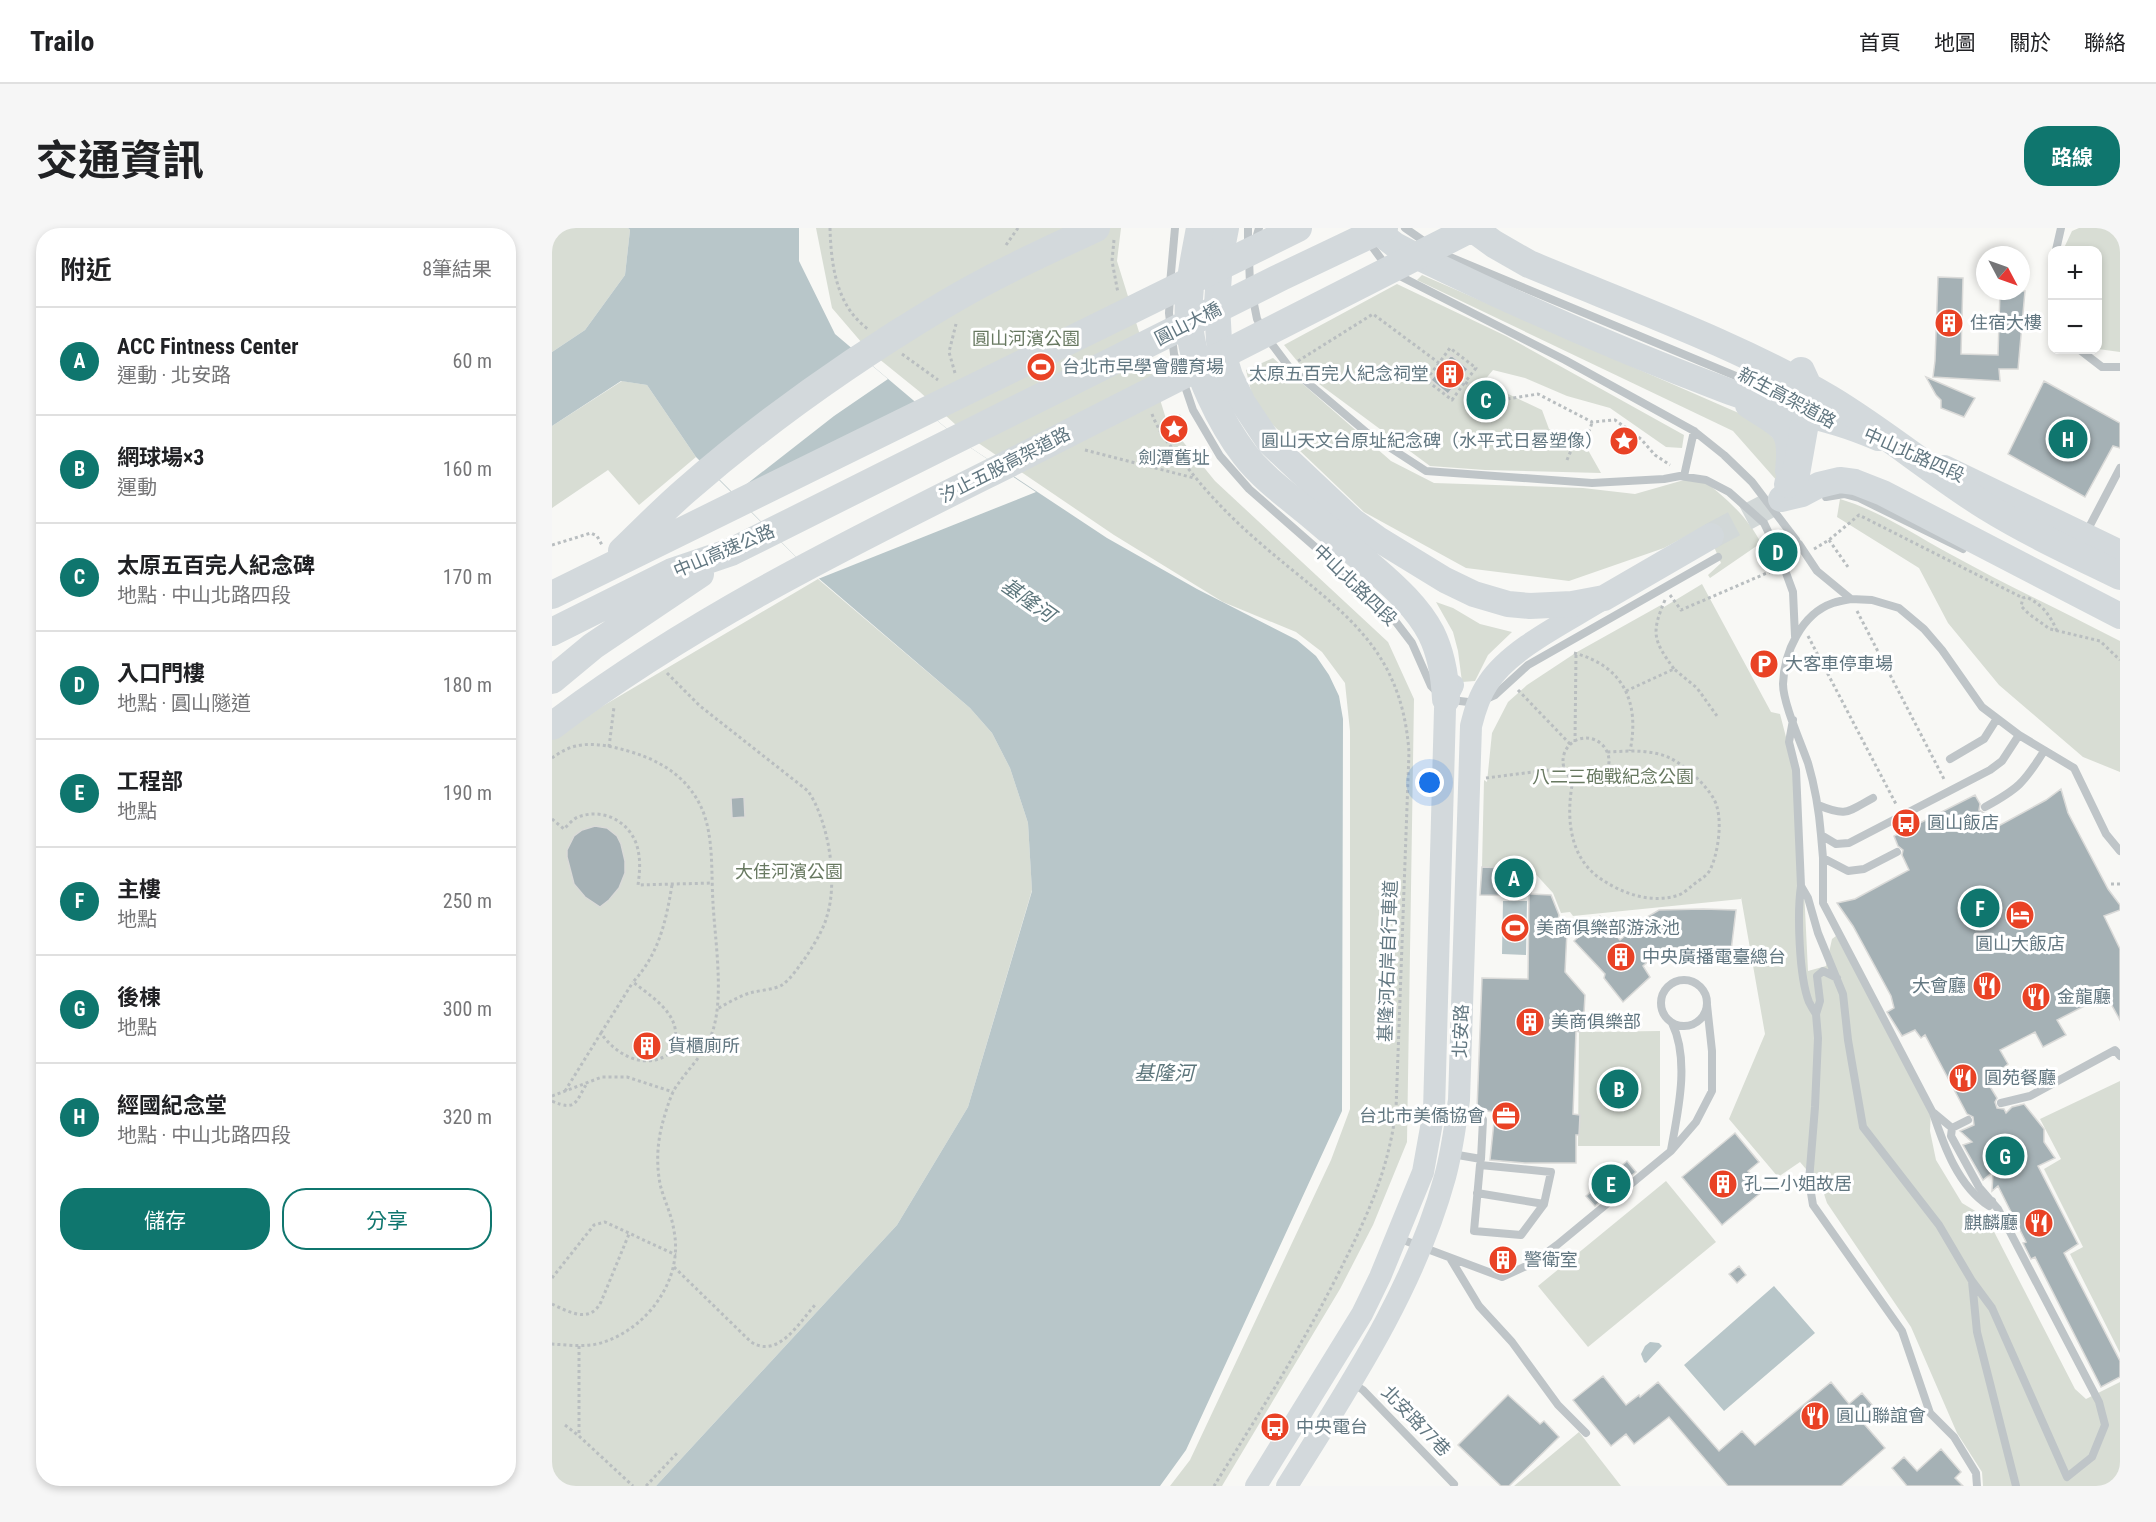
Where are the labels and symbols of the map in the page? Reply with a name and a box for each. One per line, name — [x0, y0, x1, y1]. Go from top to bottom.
north arrow — [1976, 246, 2030, 300]
street label: 圓山大橋 — [1151, 298, 1225, 349]
building icon: 住宿大樓 — [1933, 307, 1965, 339]
place label: 住宿大樓 — [1970, 312, 2042, 333]
park label: 圓山河濱公園 — [972, 328, 1080, 349]
sports icon: 台北市早學會體育場 — [1025, 351, 1057, 383]
place label: 台北市早學會體育場 — [1062, 356, 1224, 377]
building icon: 太原五百完人紀念祠堂 — [1434, 358, 1466, 390]
place label: 太原五百完人紀念祠堂 — [1249, 363, 1429, 384]
street label: 新生高架道路 — [1735, 363, 1840, 432]
pin: C — [1466, 378, 1506, 423]
place icon: 劍潭舊址 — [1158, 413, 1190, 445]
pin: H — [2048, 416, 2088, 462]
street label: 汐止五股高架道路 — [936, 423, 1074, 507]
street label: 中山北路四段 — [1861, 423, 1968, 486]
place icon: 圓山天文台原址紀念碑（水平式日晷塑像） — [1608, 425, 1640, 457]
place label: 圓山天文台原址紀念碑（水平式日晷塑像） — [1261, 430, 1603, 451]
place label: 劍潭舊址 — [1138, 447, 1210, 468]
street label: 中山高速公路 — [670, 520, 778, 581]
pin: D — [1758, 530, 1798, 574]
street label: 中山北路四段 — [1309, 540, 1401, 630]
water label: 基隆河 — [997, 573, 1063, 629]
parking icon: 大客車停車場 — [1748, 648, 1780, 680]
place label: 大客車停車場 — [1785, 653, 1893, 674]
park label: 八二三砲戰紀念公園 — [1532, 766, 1694, 787]
your location — [1415, 768, 1444, 797]
bus stop icon: 圓山飯店 — [1890, 807, 1922, 839]
place label: 圓山飯店 — [1927, 812, 1999, 833]
pin: A — [1494, 856, 1534, 900]
park label: 大佳河濱公園 — [735, 861, 843, 882]
street label: 基隆河右岸自行車道 — [1374, 880, 1401, 1042]
pin: F — [1960, 886, 2000, 930]
hotel icon: 圓山大飯店 — [2004, 899, 2036, 931]
sports icon: 美商俱樂部游泳池 — [1499, 912, 1531, 944]
place label: 美商俱樂部游泳池 — [1536, 917, 1680, 938]
place label: 圓山大飯店 — [1975, 933, 2065, 954]
building icon: 中央廣播電臺總台 — [1605, 941, 1637, 973]
place label: 中央廣播電臺總台 — [1642, 946, 1786, 967]
restaurant icon: 大會廳 — [1971, 970, 2003, 1002]
place label: 大會廳 — [1912, 975, 1966, 996]
restaurant icon: 金龍廳 — [2020, 981, 2052, 1013]
place label: 金龍廳 — [2057, 986, 2111, 1007]
street label: 北安路 — [1449, 1004, 1472, 1058]
building icon: 美商俱樂部 — [1514, 1006, 1546, 1038]
place label: 美商俱樂部 — [1551, 1011, 1641, 1032]
building icon: 貨櫃廁所 — [631, 1030, 663, 1062]
place label: 貨櫃廁所 — [668, 1035, 740, 1056]
water label: 基隆河 — [1134, 1061, 1198, 1085]
restaurant icon: 圓苑餐廳 — [1947, 1062, 1979, 1094]
pin: B — [1600, 1066, 1638, 1112]
place label: 圓苑餐廳 — [1984, 1067, 2056, 1088]
office icon: 台北市美僑協會 — [1490, 1100, 1522, 1132]
place label: 台北市美僑協會 — [1359, 1105, 1485, 1126]
pin: G — [1986, 1134, 2024, 1178]
pin: E — [1592, 1162, 1630, 1206]
building icon: 孔二小姐故居 — [1707, 1168, 1739, 1200]
place label: 孔二小姐故居 — [1744, 1173, 1852, 1194]
restaurant icon: 麒麟廳 — [2023, 1207, 2055, 1239]
place label: 麒麟廳 — [1964, 1212, 2018, 1233]
building icon: 警衛室 — [1487, 1244, 1519, 1276]
place label: 警衛室 — [1524, 1249, 1578, 1270]
street label: 北安路77巷 — [1378, 1381, 1455, 1460]
restaurant icon: 圓山聯誼會 — [1799, 1400, 1831, 1432]
place label: 圓山聯誼會 — [1836, 1405, 1926, 1426]
bus stop icon: 中央電台 — [1259, 1411, 1291, 1443]
place label: 中央電台 — [1296, 1416, 1368, 1437]

